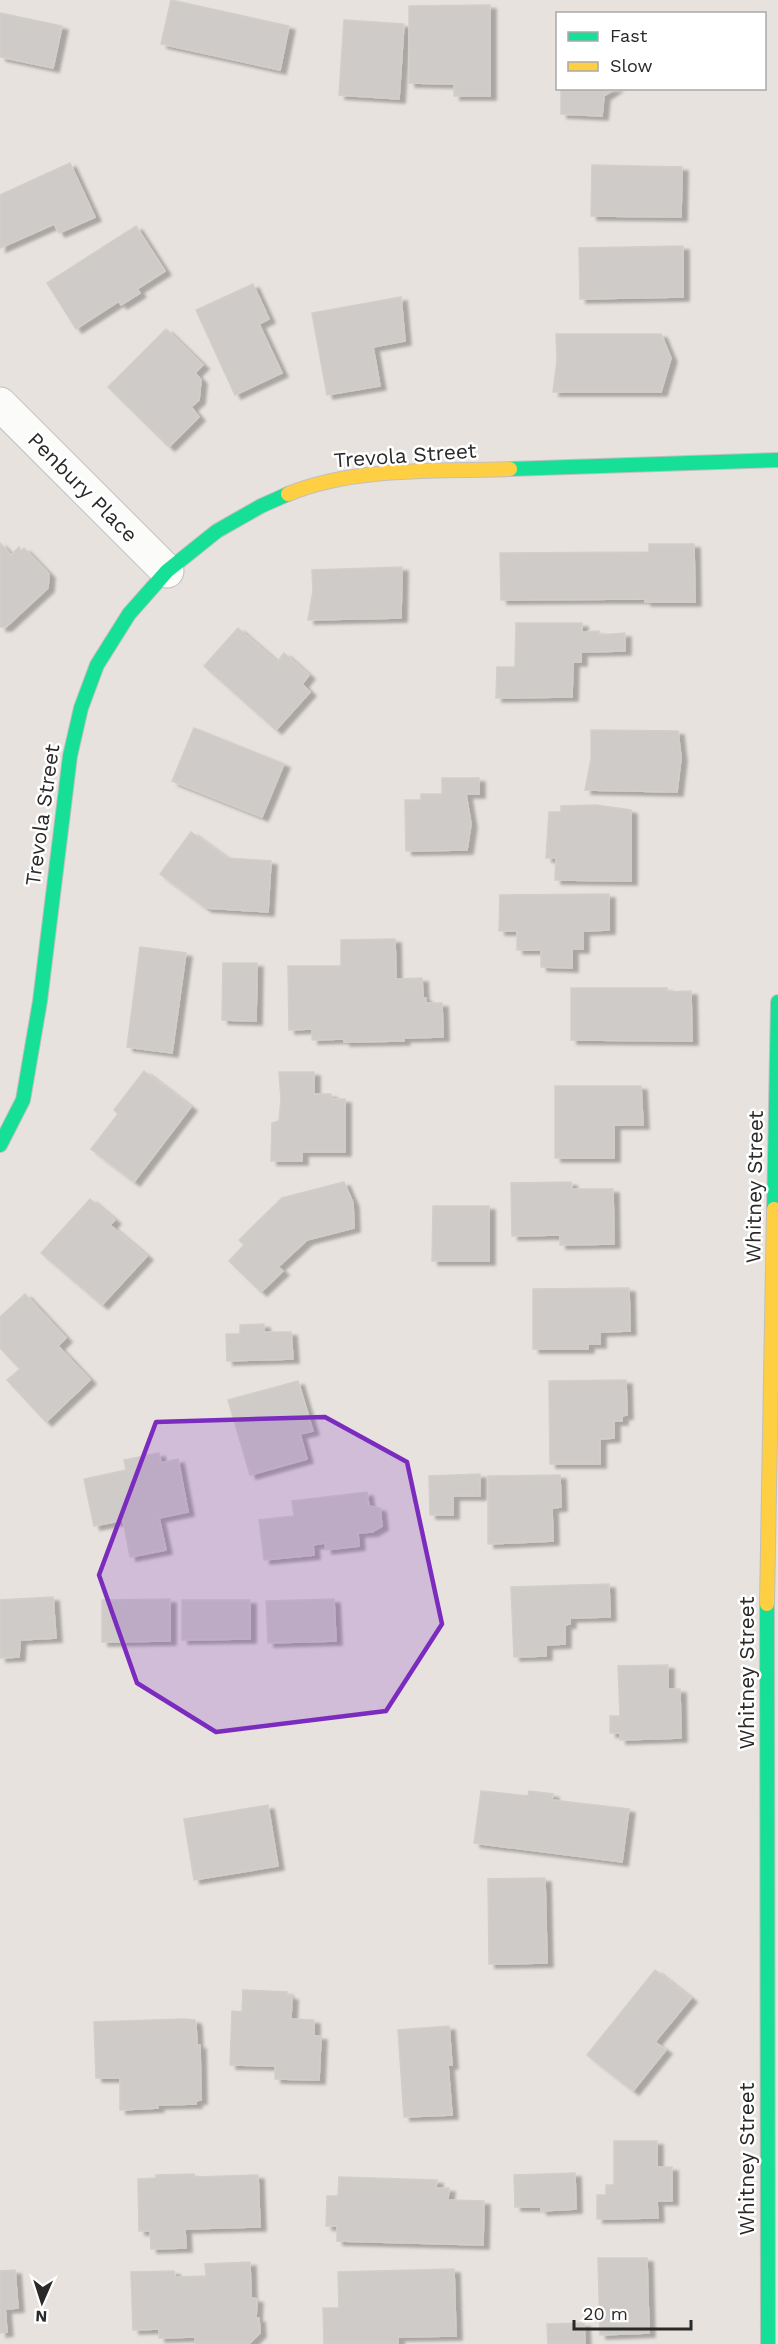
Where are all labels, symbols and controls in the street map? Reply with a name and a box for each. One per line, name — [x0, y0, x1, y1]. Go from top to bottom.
legend — [556, 12, 766, 90]
text: Fast — [610, 25, 648, 46]
text: Slow — [610, 55, 653, 76]
street label: Penbury Place — [23, 427, 143, 547]
street label: Trevola Street — [333, 438, 477, 472]
street label: Trevola Street — [20, 742, 64, 888]
street label: Whitney Street — [740, 1110, 768, 1264]
street label: Whitney Street — [734, 1596, 759, 1749]
street label: Whitney Street — [734, 2082, 759, 2235]
north arrow — [12, 2272, 72, 2332]
scale bar — [574, 2293, 691, 2331]
text: 20 m — [583, 2303, 628, 2324]
text: N — [35, 2307, 48, 2326]

